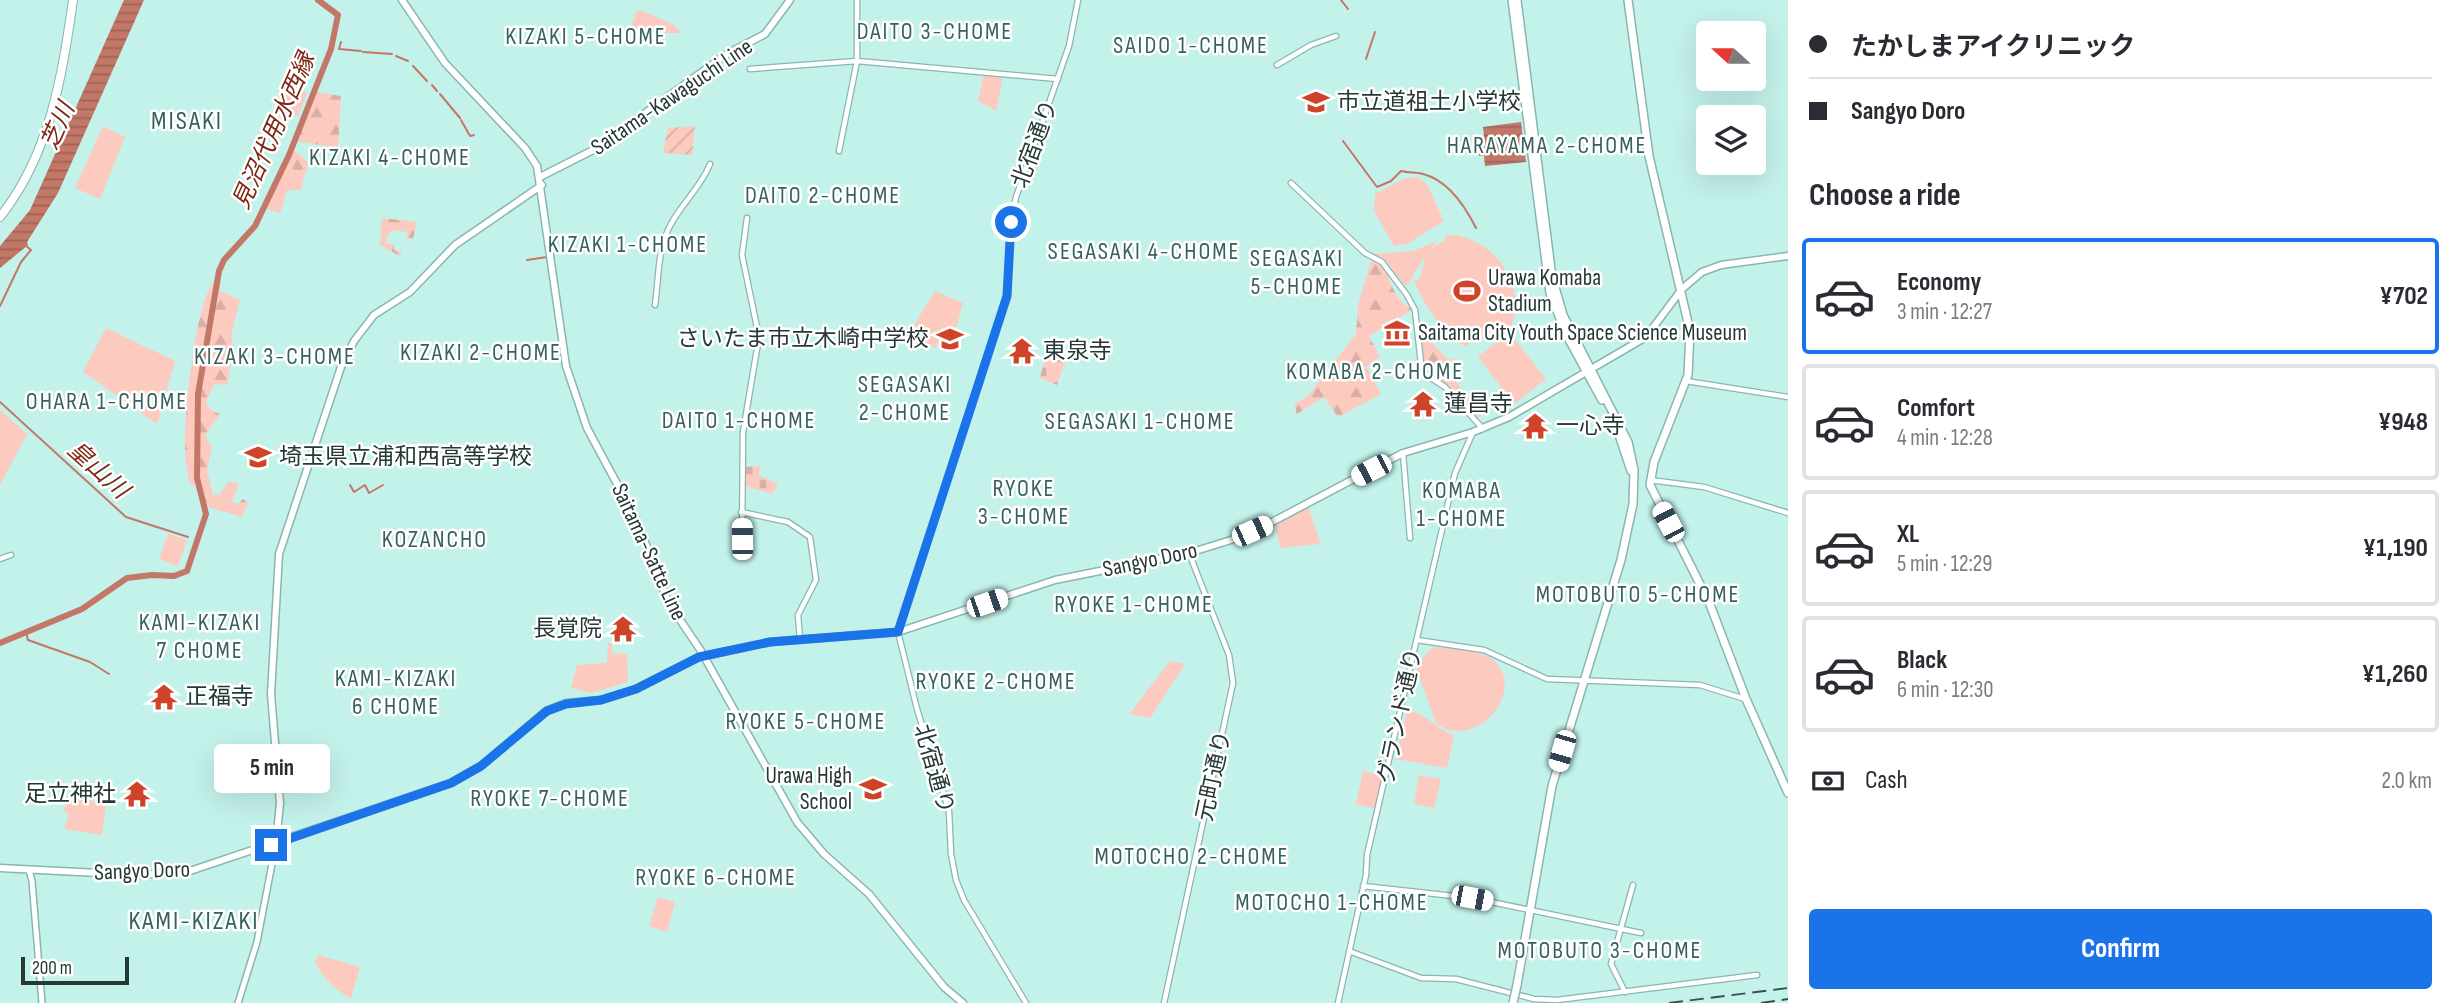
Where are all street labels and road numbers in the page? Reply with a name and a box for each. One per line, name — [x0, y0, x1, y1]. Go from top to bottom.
street label: Saitama-Kawaguchi Line — [586, 33, 758, 161]
street label: 北宿通り — [1006, 96, 1064, 192]
street label: Saitama-Satte Line — [605, 479, 693, 625]
street label: Sangyo Doro — [1100, 536, 1200, 584]
street label: グランド通り — [1372, 646, 1428, 786]
street label: 北宿通り — [908, 721, 960, 817]
street label: 元町通り — [1191, 728, 1237, 824]
street label: Sangyo Doro — [94, 855, 190, 887]

